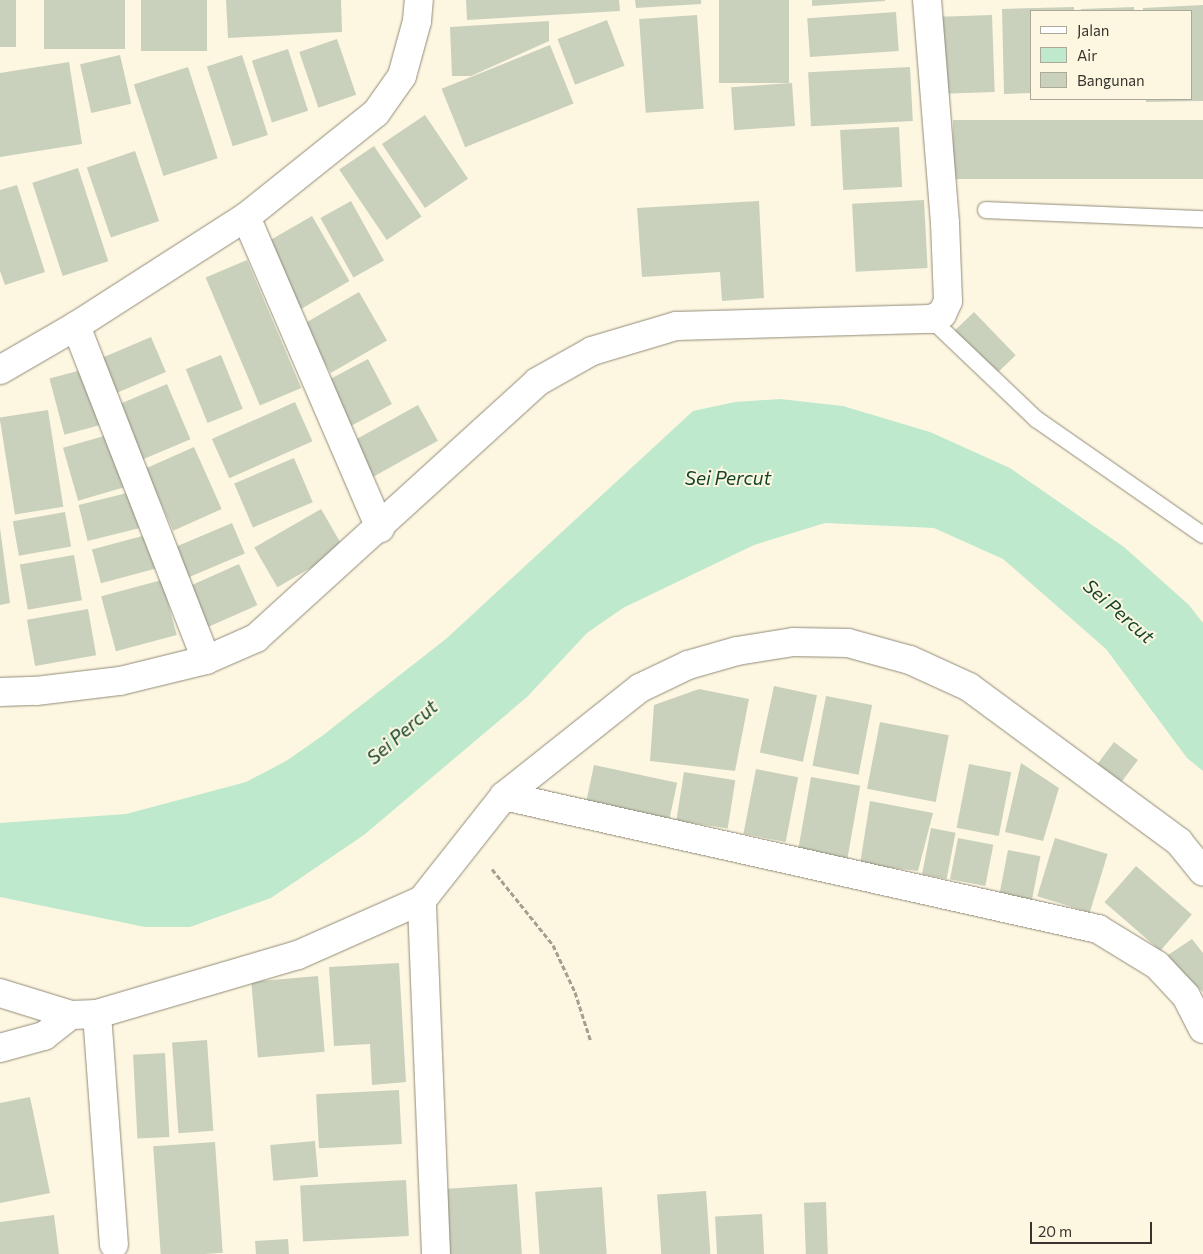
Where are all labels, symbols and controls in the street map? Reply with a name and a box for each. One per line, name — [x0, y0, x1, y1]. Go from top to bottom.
legend — [1030, 10, 1193, 100]
text: Jalan — [1077, 21, 1109, 39]
text: Air — [1077, 46, 1097, 64]
text: Bangunan — [1077, 71, 1145, 89]
water label: Sei Percut — [685, 467, 771, 489]
water label: Sei Percut — [1079, 574, 1159, 648]
water label: Sei Percut — [362, 695, 442, 769]
scale bar — [1033, 1212, 1156, 1244]
text: 20 m — [1038, 1222, 1072, 1240]

